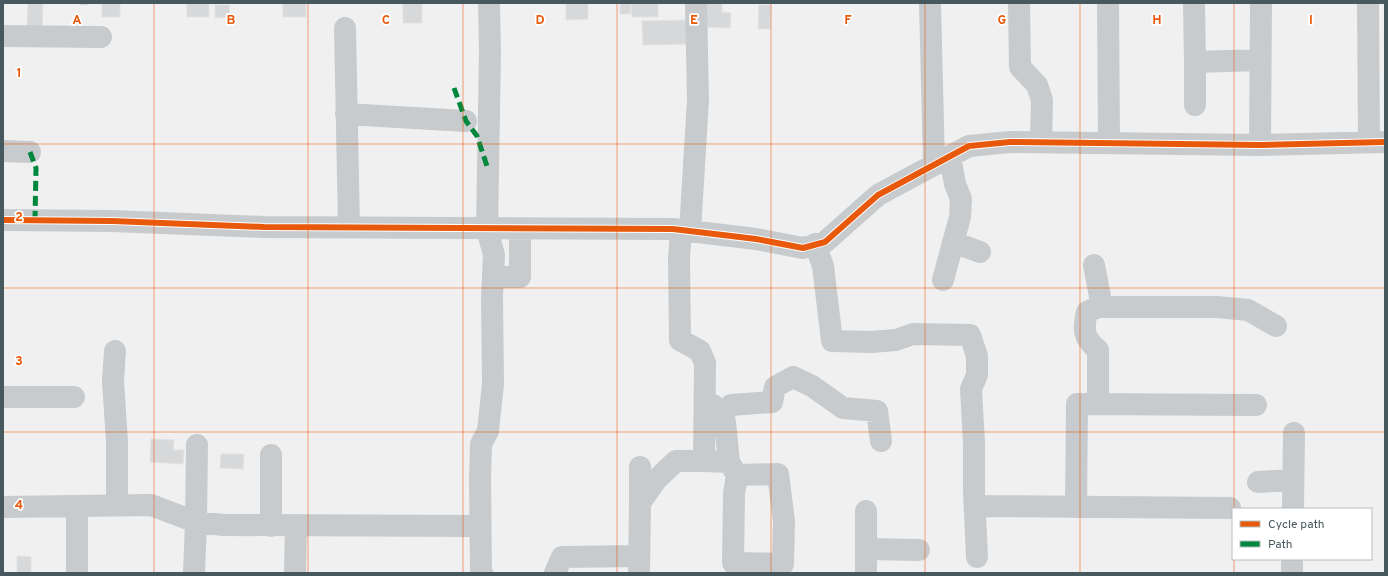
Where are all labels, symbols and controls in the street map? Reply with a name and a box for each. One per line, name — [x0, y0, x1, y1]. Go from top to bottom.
text: A — [72, 13, 82, 29]
text: B — [227, 13, 236, 29]
text: C — [382, 13, 390, 29]
text: D — [535, 13, 545, 29]
text: E — [690, 13, 698, 29]
text: F — [844, 13, 852, 29]
text: G — [998, 13, 1007, 29]
text: H — [1152, 13, 1162, 29]
text: I — [1309, 13, 1313, 29]
text: 1 — [16, 66, 22, 82]
text: 2 — [15, 210, 23, 226]
text: 3 — [15, 354, 23, 370]
text: 4 — [15, 498, 23, 514]
legend — [1232, 508, 1372, 560]
text: Cycle path — [1268, 517, 1325, 533]
text: Path — [1268, 537, 1293, 553]

